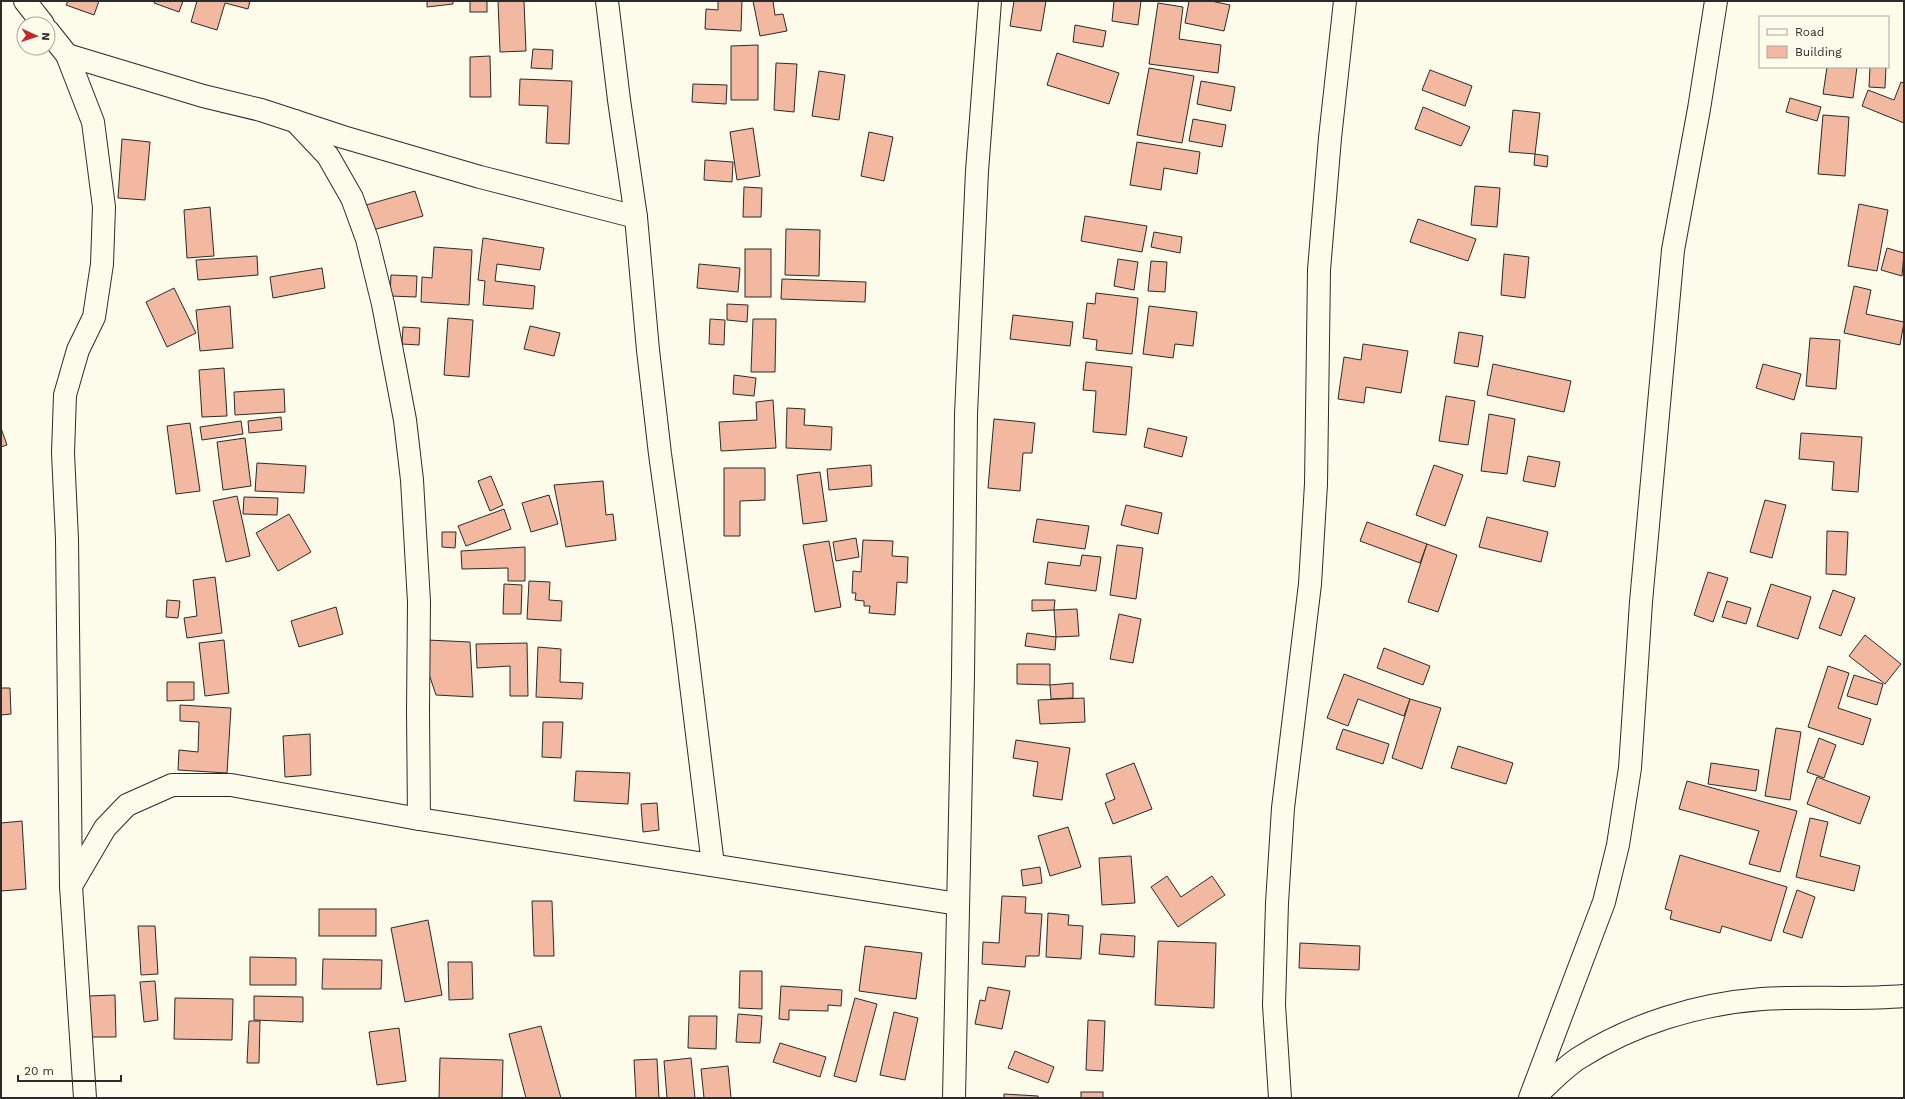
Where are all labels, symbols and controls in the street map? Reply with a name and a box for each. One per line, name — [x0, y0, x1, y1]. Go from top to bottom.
north arrow — [16, 16, 56, 56]
legend — [1759, 16, 1889, 68]
text: Road — [1795, 25, 1824, 39]
text: N — [39, 32, 52, 41]
text: Building — [1795, 45, 1842, 59]
scale bar — [18, 1057, 121, 1083]
text: 20 m — [24, 1064, 54, 1078]

